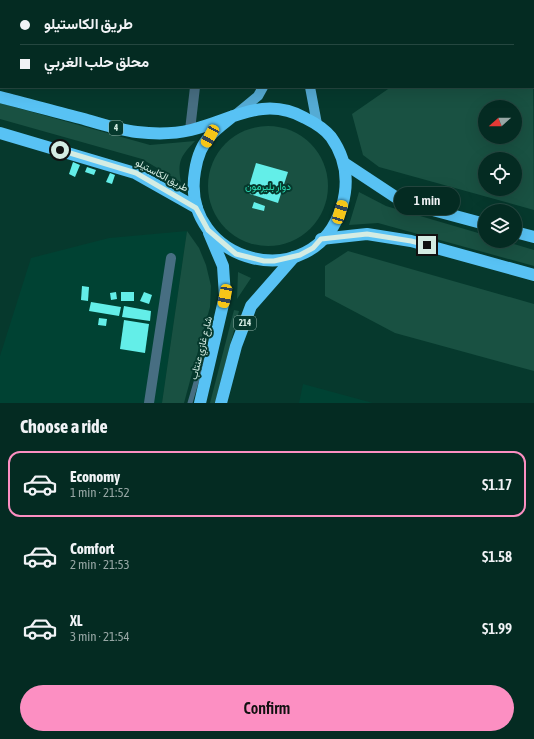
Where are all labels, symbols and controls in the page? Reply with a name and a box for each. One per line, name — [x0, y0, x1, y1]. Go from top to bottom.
text: طريق الكاستيلو — [44, 15, 133, 32]
text: محلق حلب الغربي — [44, 53, 149, 70]
north arrow — [478, 100, 522, 144]
map controls — [478, 100, 522, 248]
road number: 4 — [109, 121, 123, 135]
car — [199, 123, 221, 149]
route start — [51, 141, 69, 159]
button: locate — [478, 152, 522, 196]
street label: طريق الكاستيلو — [133, 156, 191, 195]
park label: دوار بليرمون — [245, 181, 291, 193]
callout: 1 min — [394, 187, 460, 215]
text: 1 min — [414, 193, 440, 208]
car — [331, 199, 349, 225]
button: layers — [478, 204, 522, 248]
route end — [418, 236, 436, 254]
car — [217, 283, 233, 309]
street label: شارع غازي عنتاب — [188, 315, 217, 382]
road number: 214 — [234, 316, 256, 330]
text: Choose a ride — [20, 416, 108, 437]
icon: car — [22, 466, 58, 502]
text: Economy — [70, 468, 120, 485]
text: $1.17 — [482, 476, 512, 493]
text: 1 min · 21:52 — [70, 485, 130, 500]
icon: car — [22, 538, 58, 574]
text: Comfort — [70, 540, 114, 557]
text: $1.58 — [482, 548, 512, 565]
text: 2 min · 21:53 — [70, 557, 130, 572]
icon: car — [22, 610, 58, 646]
text: XL — [70, 612, 83, 629]
text: $1.99 — [482, 620, 512, 637]
text: 3 min · 21:54 — [70, 629, 130, 644]
button: Confirm — [20, 685, 514, 731]

